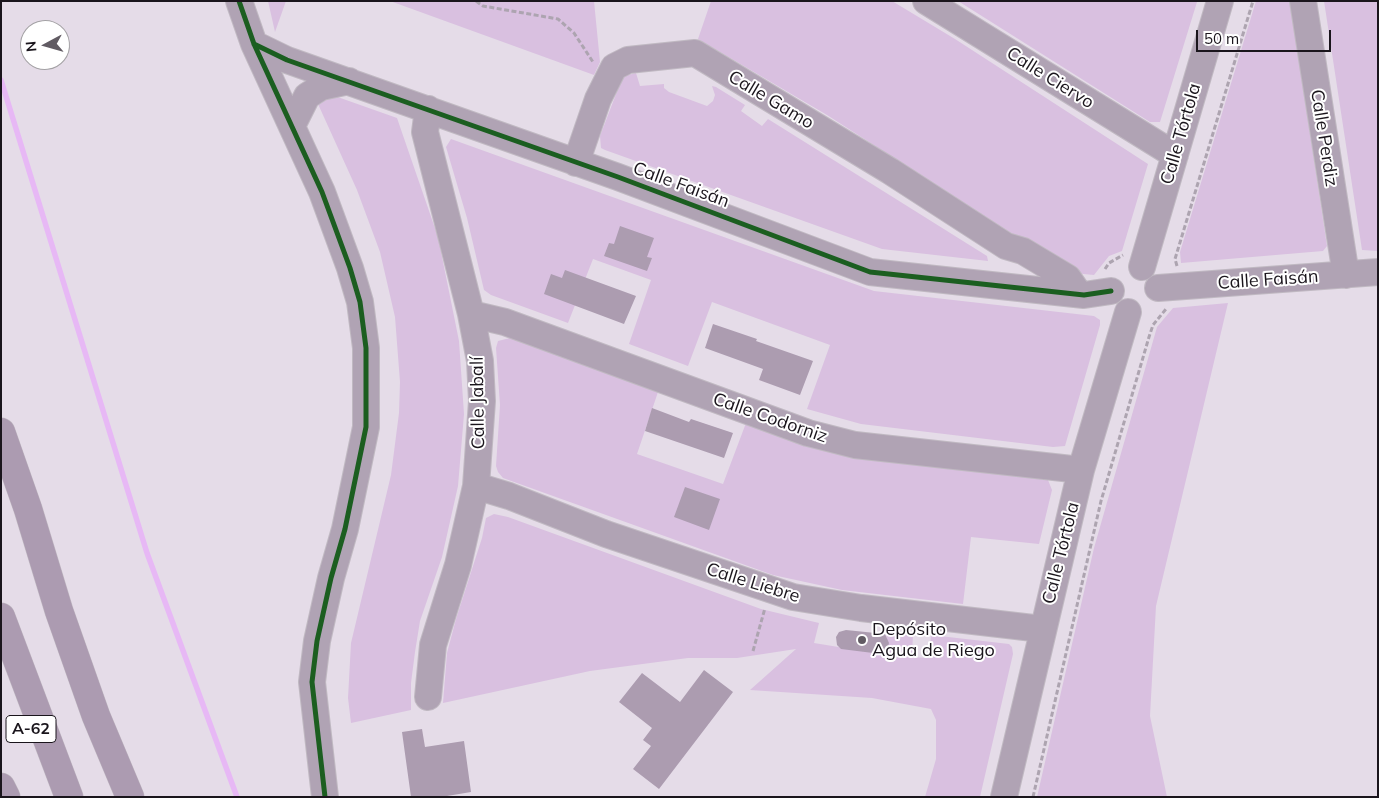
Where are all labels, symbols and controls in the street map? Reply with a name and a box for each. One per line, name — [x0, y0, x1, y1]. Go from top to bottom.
north arrow — [20, 20, 70, 70]
scale bar — [1199, 20, 1334, 52]
text: 50 m — [1204, 29, 1239, 48]
text: N — [22, 40, 41, 53]
street label: Calle Ciervo — [1002, 43, 1098, 113]
street label: Calle Gamo — [724, 66, 818, 134]
street label: Calle Tórtola — [1156, 81, 1206, 187]
street label: Calle Perdiz — [1306, 88, 1342, 188]
street label: Calle Faisán — [630, 158, 732, 212]
street label: Calle Faisán — [1217, 266, 1319, 294]
street label: Calle Jabalí — [466, 356, 490, 450]
street label: Calle Codorniz — [710, 388, 830, 448]
street label: Calle Tórtola — [1038, 500, 1084, 606]
street label: Calle Liebre — [704, 559, 802, 607]
place label: Depósito Agua de Riego — [872, 619, 995, 662]
marker: Depósito Agua de Riego — [856, 634, 868, 646]
road number: A-62 — [6, 716, 56, 742]

